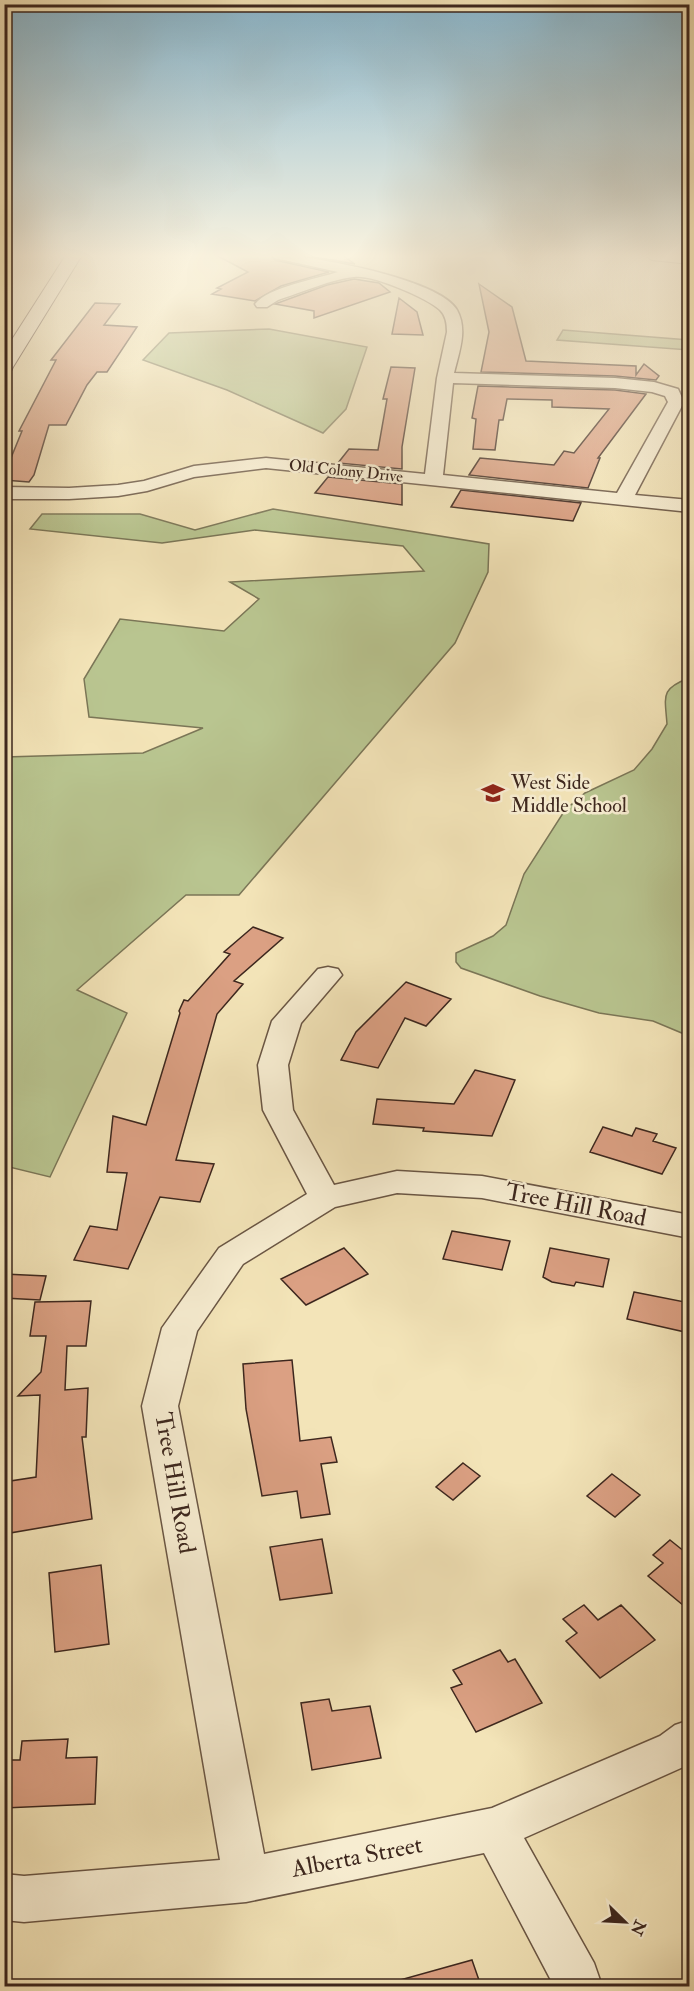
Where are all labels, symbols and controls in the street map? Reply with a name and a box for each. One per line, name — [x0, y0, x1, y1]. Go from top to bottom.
street label: Old Colony Drive — [288, 455, 404, 487]
place label: West Side Middle School — [510, 770, 627, 818]
school or university icon: West Side Middle School — [480, 780, 506, 806]
street label: Tree Hill Road — [503, 1176, 649, 1234]
street label: Tree Hill Road — [147, 1410, 203, 1556]
street label: Alberta Street — [288, 1829, 425, 1885]
north arrow — [595, 1892, 655, 1952]
text: N — [625, 1916, 650, 1939]

